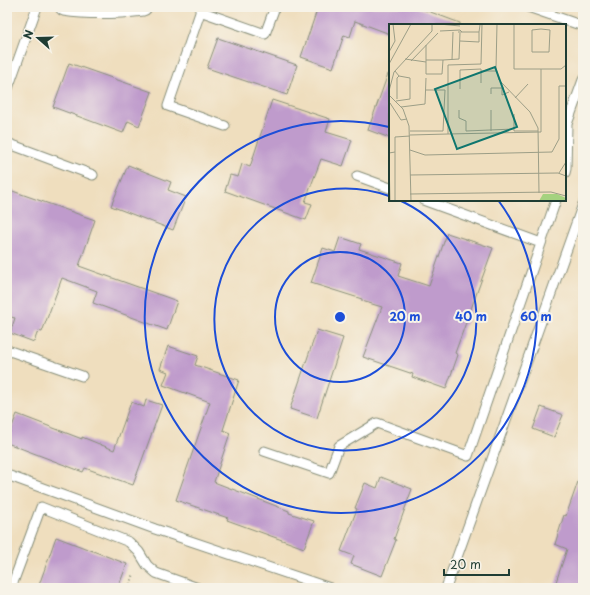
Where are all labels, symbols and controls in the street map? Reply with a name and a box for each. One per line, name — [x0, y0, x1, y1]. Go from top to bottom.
north arrow — [18, 18, 58, 58]
inset map — [389, 24, 566, 201]
text: N — [19, 27, 38, 41]
text: 20 m — [389, 307, 421, 325]
text: 40 m — [455, 307, 487, 325]
text: 60 m — [520, 307, 552, 325]
centre of rings — [333, 310, 347, 324]
scale bar — [444, 551, 509, 577]
text: 20 m — [450, 555, 481, 573]

